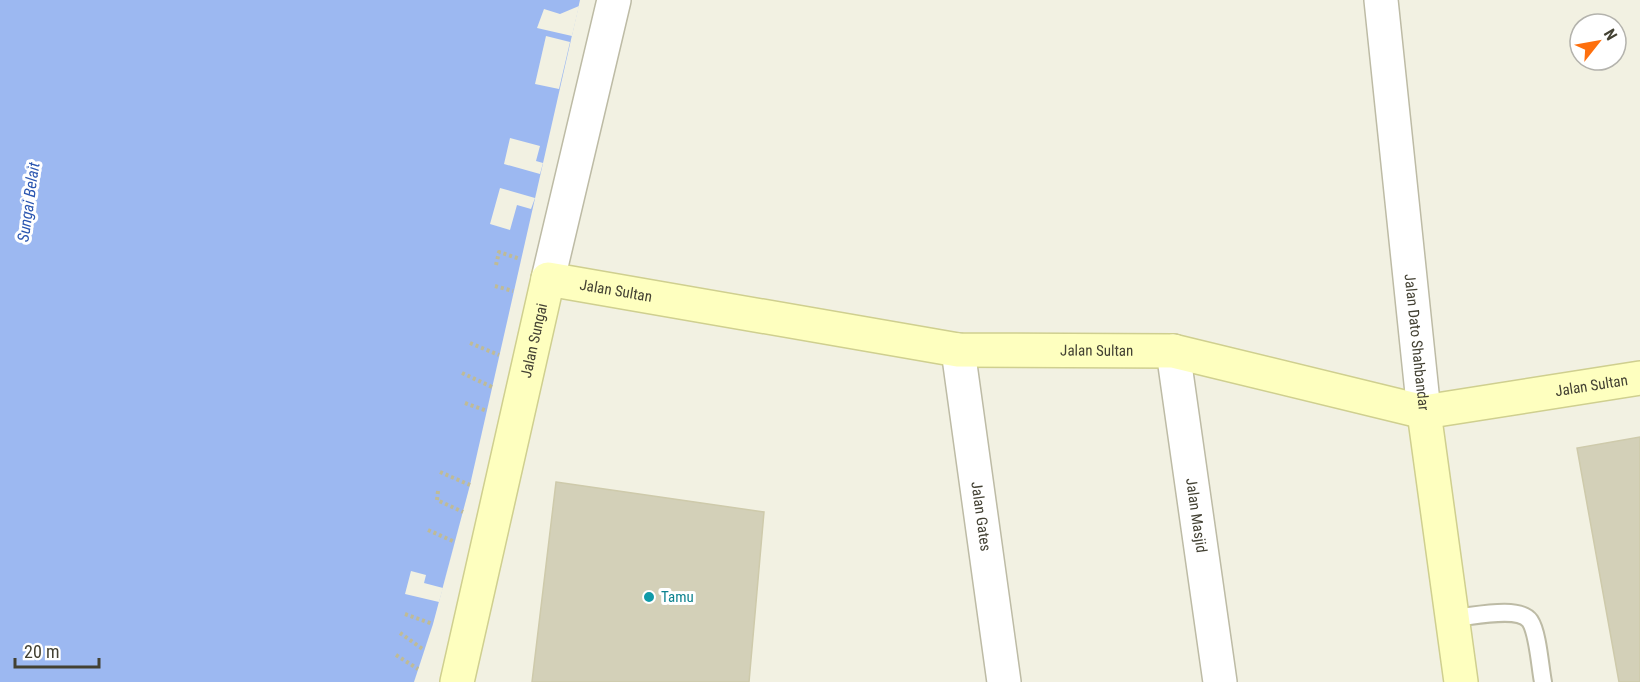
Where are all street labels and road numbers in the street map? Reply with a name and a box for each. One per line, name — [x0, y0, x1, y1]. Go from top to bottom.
street label: Jalan Dato Shahbandar — [1401, 273, 1433, 412]
street label: Jalan Sultan — [578, 276, 653, 306]
street label: Jalan Sungai — [517, 301, 551, 380]
street label: Jalan Sultan — [1060, 341, 1133, 360]
street label: Jalan Sultan — [1554, 371, 1629, 400]
street label: Jalan Masjid — [1182, 477, 1211, 554]
street label: Jalan Gates — [967, 480, 995, 553]

